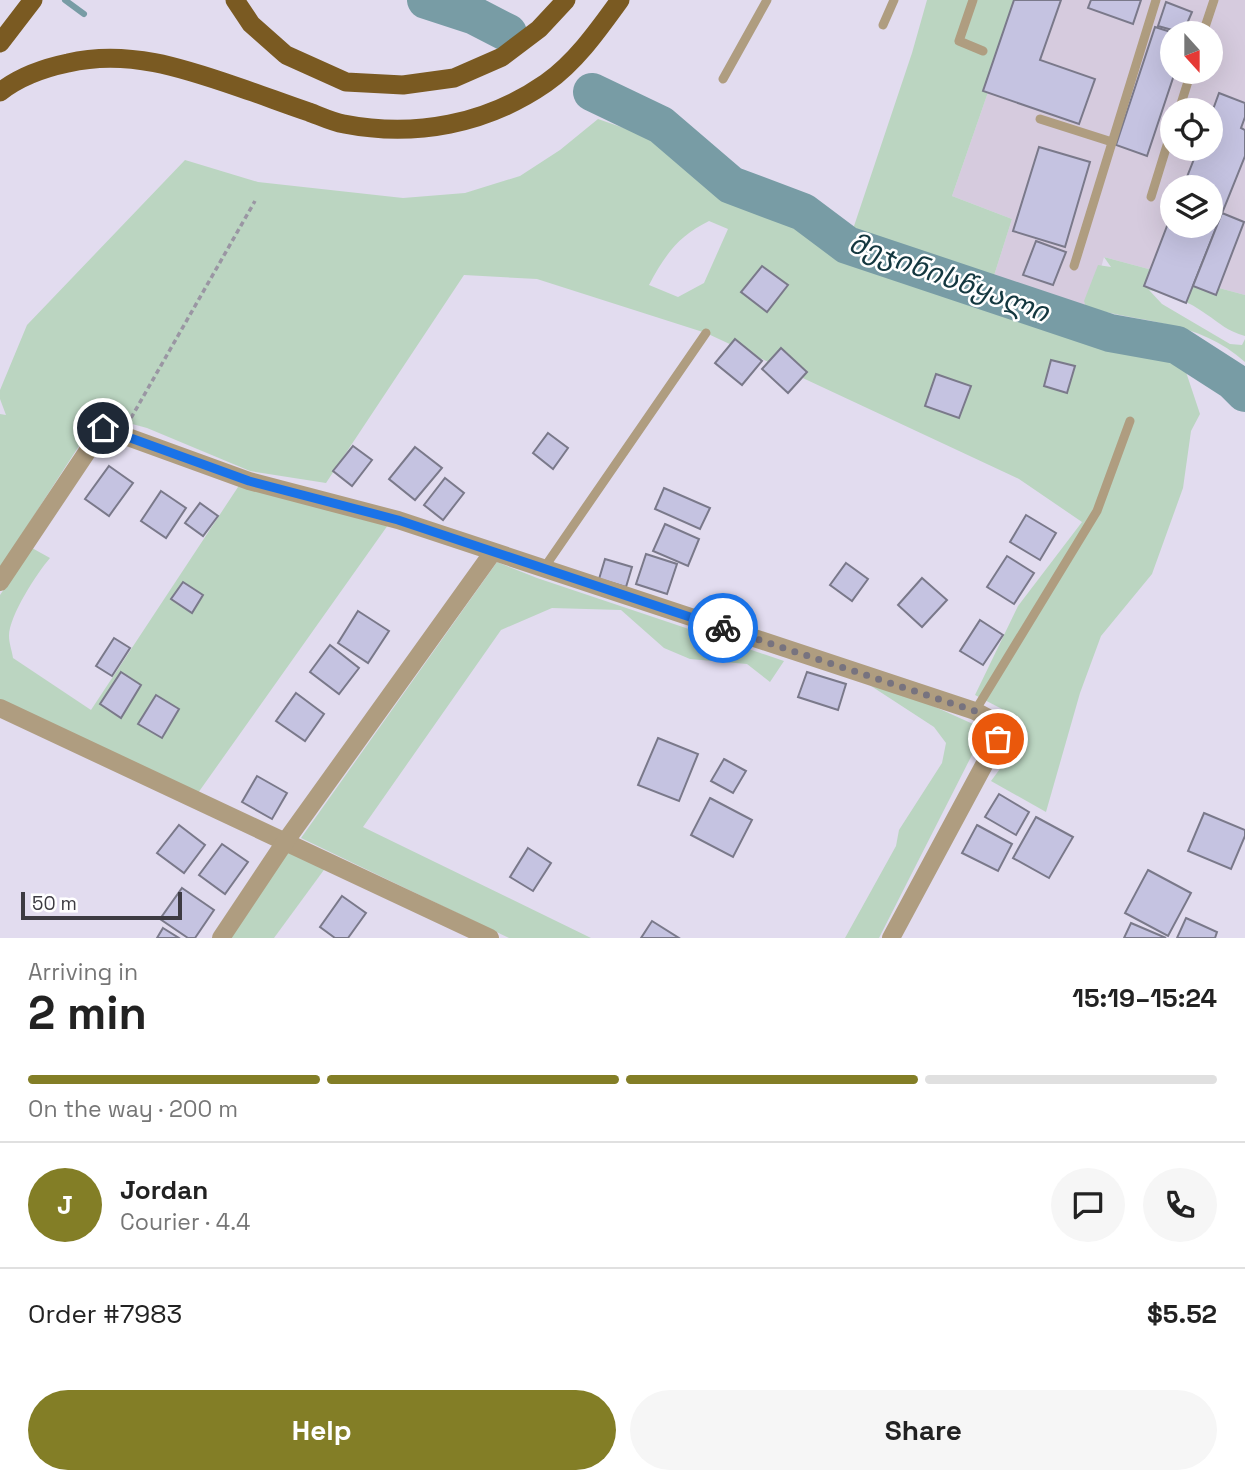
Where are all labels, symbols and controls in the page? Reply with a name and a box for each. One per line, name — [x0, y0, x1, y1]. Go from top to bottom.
north arrow — [1160, 21, 1223, 84]
map controls — [1160, 21, 1223, 238]
button: locate — [1160, 98, 1223, 161]
button: layers — [1160, 175, 1223, 238]
water label: მეჯინისწყალი — [844, 224, 1056, 331]
pin — [73, 398, 133, 458]
icon: home — [84, 409, 122, 447]
courier — [688, 593, 758, 663]
icon: bike — [704, 609, 742, 647]
pin — [968, 709, 1028, 769]
icon: bag — [979, 720, 1017, 758]
scale bar — [21, 889, 182, 921]
text: 50 m — [32, 891, 77, 916]
text: Arriving in — [28, 957, 138, 987]
text: 15:19–15:24 — [1072, 981, 1217, 1015]
text: 2 min — [28, 984, 147, 1042]
text: On the way · 200 m — [28, 1094, 238, 1124]
button: chat — [1051, 1168, 1125, 1242]
button: phone — [1143, 1168, 1217, 1242]
text: Jordan — [120, 1173, 208, 1207]
text: J — [57, 1188, 73, 1222]
text: Courier · 4.4 — [120, 1207, 250, 1237]
text: Order #7983 — [28, 1297, 182, 1331]
text: $5.52 — [1147, 1297, 1217, 1331]
button: Help — [28, 1390, 616, 1470]
button: Share — [630, 1390, 1217, 1470]

